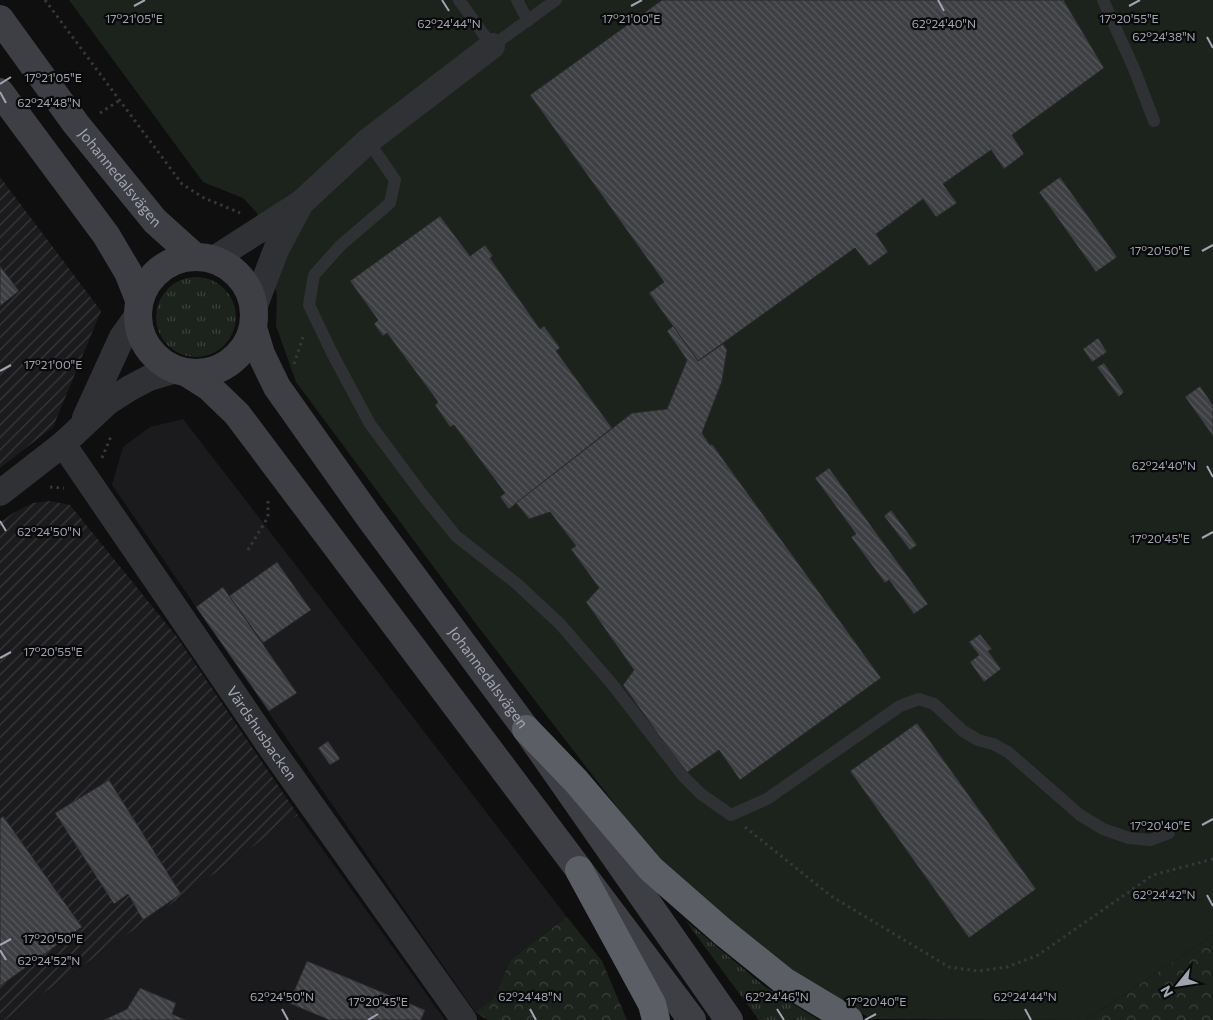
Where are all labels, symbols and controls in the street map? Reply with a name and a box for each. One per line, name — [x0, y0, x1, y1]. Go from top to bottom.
text: 17°21'05"E — [105, 11, 163, 25]
text: 17°21'00"E — [602, 11, 660, 25]
text: 17°20'55"E — [1099, 11, 1159, 25]
text: 62°24'44"N — [417, 16, 481, 30]
text: 62°24'40"N — [912, 16, 976, 30]
text: 62°24'38"N — [1132, 29, 1196, 43]
text: 17°21'05"E — [24, 70, 82, 84]
text: 62°24'48"N — [17, 95, 81, 109]
street label: Johannedalsvägen — [75, 124, 166, 230]
text: 17°20'50"E — [1130, 243, 1190, 257]
text: 17°21'00"E — [24, 357, 82, 371]
text: 62°24'40"N — [1132, 458, 1196, 472]
text: 62°24'50"N — [17, 524, 81, 538]
text: 17°20'45"E — [1130, 531, 1190, 545]
street label: Johannedalsvägen — [445, 623, 532, 731]
text: 17°20'55"E — [23, 644, 83, 658]
street label: Värdshusbacken — [223, 682, 301, 784]
text: 17°20'40"E — [1130, 818, 1190, 832]
text: 62°24'42"N — [1133, 887, 1195, 901]
text: 17°20'50"E — [23, 931, 83, 945]
text: 62°24'52"N — [18, 953, 80, 967]
north arrow — [1153, 960, 1203, 1010]
text: N — [1156, 983, 1176, 1001]
text: 62°24'50"N — [250, 989, 314, 1003]
text: 62°24'48"N — [498, 989, 562, 1003]
text: 62°24'46"N — [745, 989, 809, 1003]
text: 62°24'44"N — [993, 989, 1057, 1003]
text: 17°20'45"E — [348, 994, 408, 1008]
text: 17°20'40"E — [846, 994, 906, 1008]

